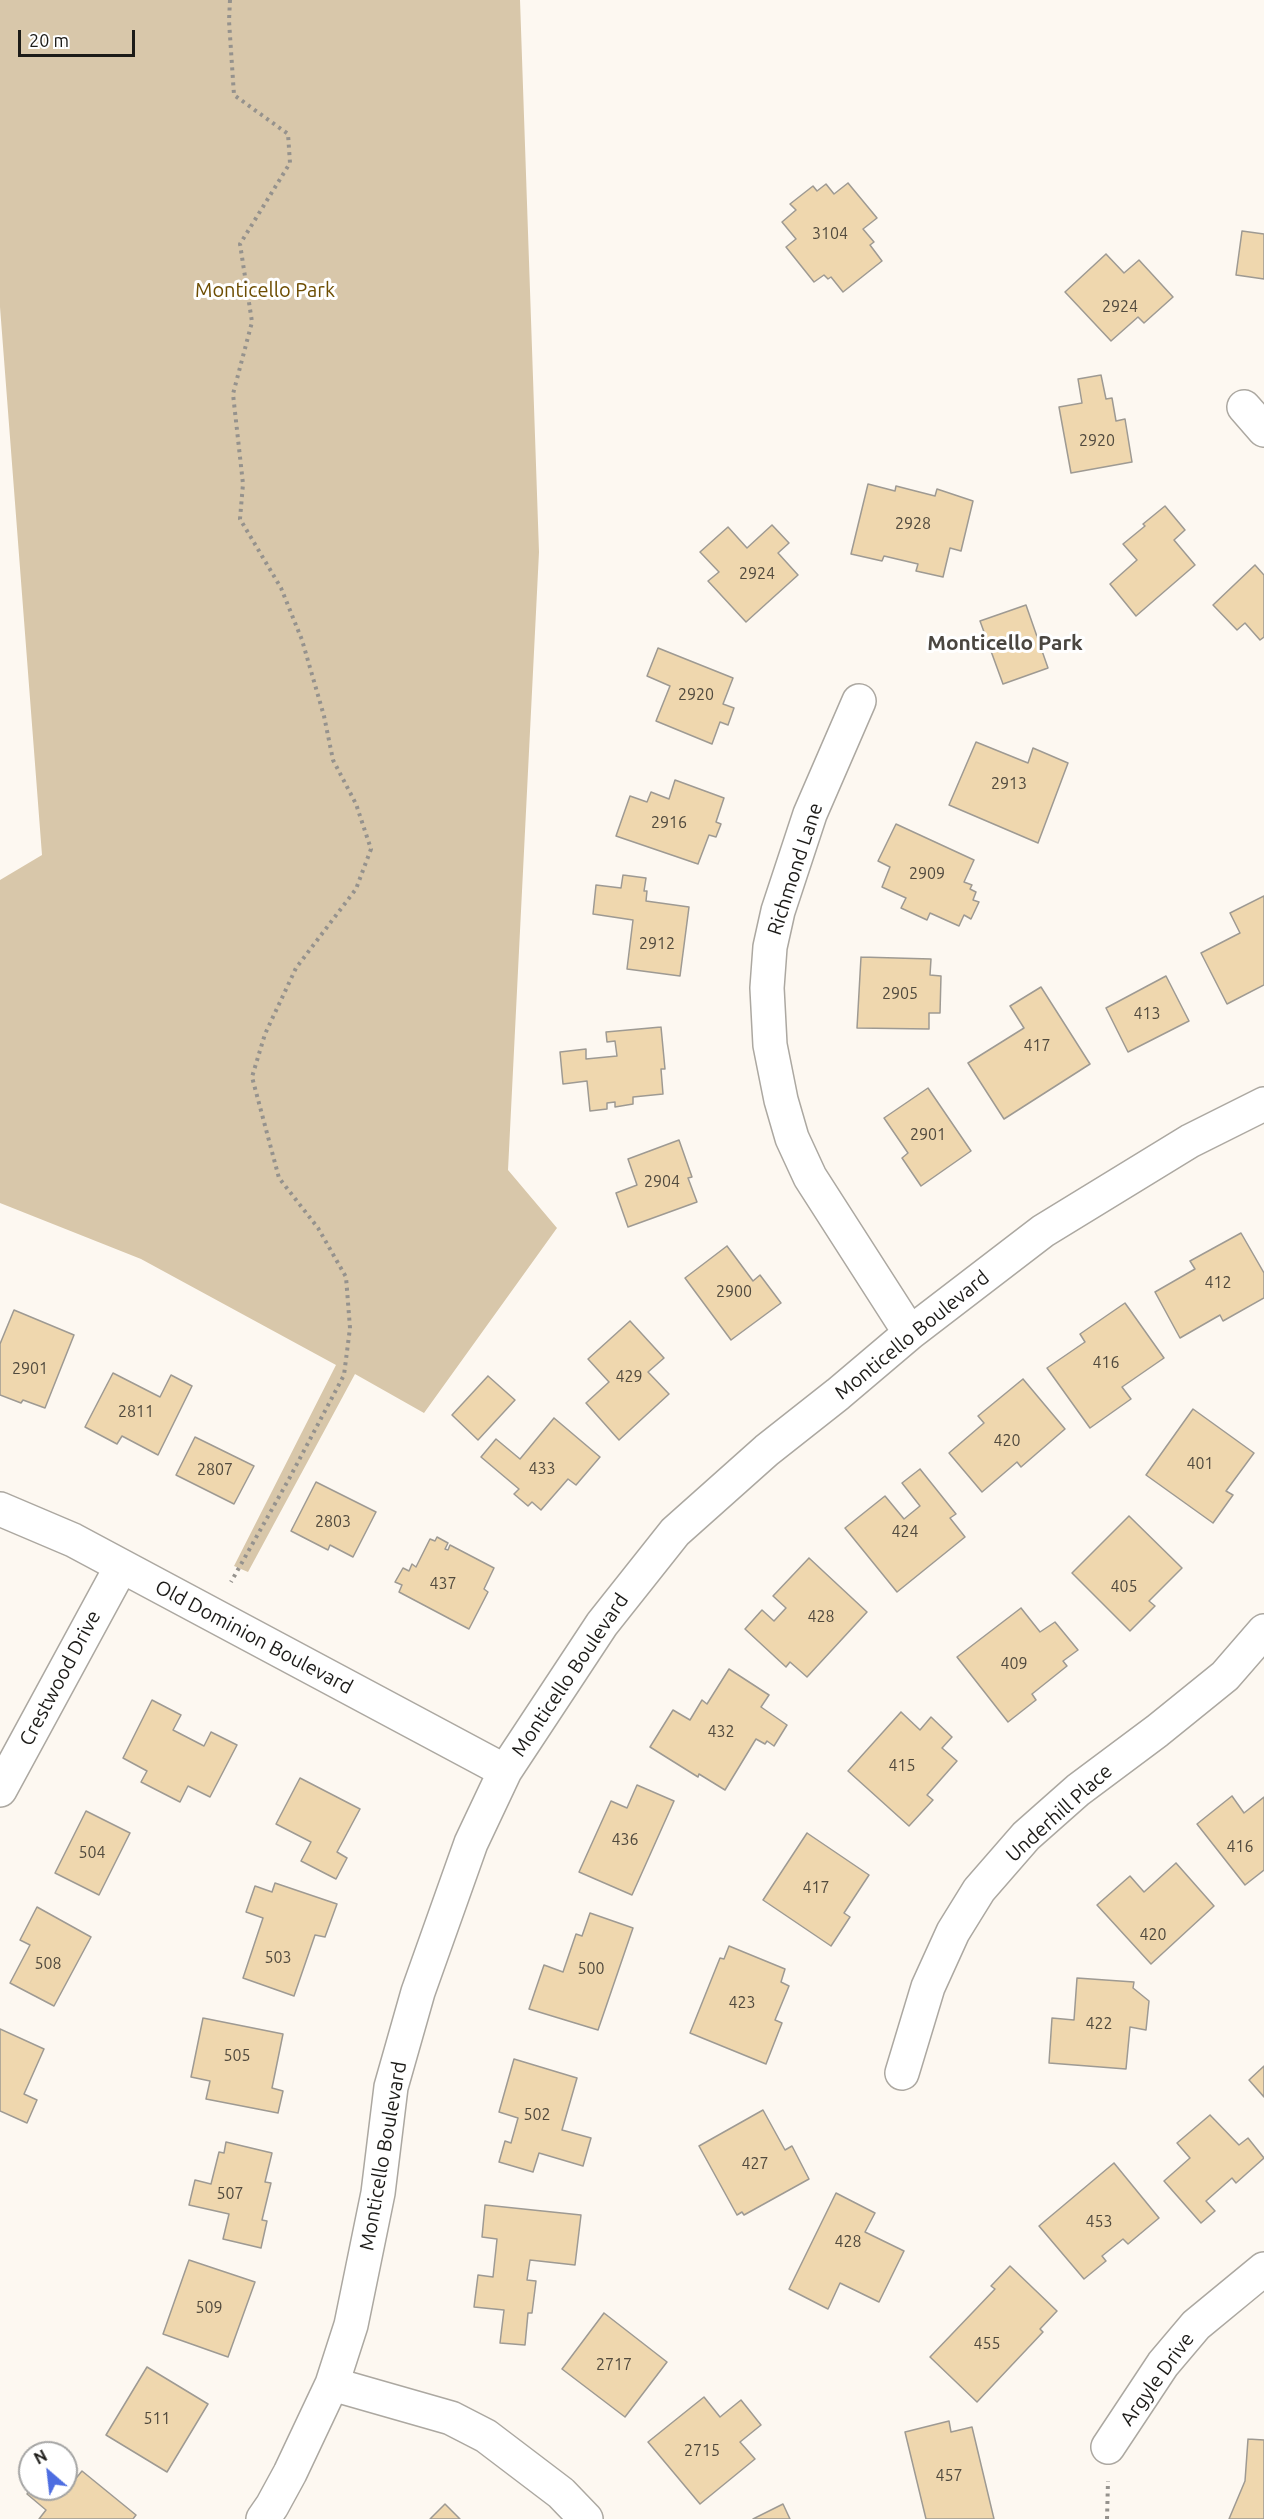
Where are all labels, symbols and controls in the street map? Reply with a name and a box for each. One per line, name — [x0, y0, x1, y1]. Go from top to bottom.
scale bar — [21, 18, 138, 56]
text: 20 m — [29, 30, 69, 50]
house number: 3104 — [812, 224, 848, 244]
park label: Monticello Park — [195, 278, 335, 302]
house number: 2924 — [1102, 297, 1138, 317]
house number: 2920 — [1079, 431, 1115, 451]
house number: 2928 — [895, 514, 931, 534]
house number: 2924 — [739, 564, 775, 584]
district label: Monticello Park — [927, 630, 1083, 656]
house number: 2920 — [678, 685, 714, 705]
house number: 2913 — [991, 774, 1027, 794]
street label: Richmond Lane — [762, 800, 828, 938]
house number: 2916 — [651, 813, 687, 833]
house number: 2909 — [909, 864, 945, 884]
house number: 2912 — [639, 934, 675, 954]
house number: 2905 — [882, 984, 918, 1004]
house number: 413 — [1133, 1004, 1161, 1024]
house number: 417 — [1023, 1036, 1051, 1056]
house number: 2901 — [910, 1125, 946, 1145]
house number: 2904 — [644, 1172, 680, 1192]
street label: Monticello Boulevard — [830, 1265, 994, 1405]
house number: 412 — [1204, 1273, 1232, 1293]
house number: 2900 — [716, 1282, 752, 1302]
house number: 416 — [1092, 1353, 1120, 1373]
house number: 2901 — [12, 1359, 48, 1379]
house number: 429 — [615, 1367, 643, 1387]
house number: 2811 — [118, 1402, 154, 1422]
house number: 420 — [993, 1431, 1021, 1451]
house number: 401 — [1186, 1454, 1214, 1474]
house number: 433 — [528, 1459, 556, 1479]
house number: 2807 — [197, 1460, 233, 1480]
house number: 2803 — [315, 1512, 351, 1532]
house number: 424 — [891, 1522, 919, 1542]
house number: 437 — [429, 1574, 457, 1594]
street label: Old Dominion Boulevard — [151, 1575, 357, 1699]
house number: 405 — [1110, 1577, 1138, 1597]
street label: Monticello Boulevard — [506, 1589, 634, 1761]
street label: Crestwood Drive — [14, 1606, 106, 1750]
house number: 428 — [807, 1607, 835, 1627]
house number: 409 — [1000, 1654, 1028, 1674]
house number: 432 — [707, 1722, 735, 1742]
house number: 415 — [888, 1756, 916, 1776]
street label: Underhill Place — [1001, 1759, 1117, 1867]
house number: 436 — [611, 1830, 639, 1850]
house number: 416 — [1226, 1837, 1254, 1857]
house number: 504 — [78, 1843, 106, 1863]
house number: 417 — [802, 1878, 830, 1898]
house number: 420 — [1139, 1925, 1167, 1945]
house number: 503 — [264, 1948, 292, 1968]
house number: 508 — [34, 1954, 62, 1974]
house number: 500 — [577, 1959, 605, 1979]
house number: 423 — [728, 1993, 756, 2013]
house number: 422 — [1085, 2014, 1113, 2034]
house number: 505 — [223, 2046, 251, 2066]
street label: Monticello Boulevard — [355, 2060, 411, 2252]
house number: 502 — [523, 2105, 551, 2125]
house number: 427 — [741, 2154, 769, 2174]
house number: 507 — [216, 2184, 244, 2204]
house number: 453 — [1085, 2212, 1113, 2232]
house number: 428 — [834, 2232, 862, 2252]
house number: 509 — [195, 2298, 223, 2318]
street label: Argyle Drive — [1115, 2328, 1199, 2430]
house number: 455 — [973, 2334, 1001, 2354]
house number: 2717 — [596, 2355, 632, 2375]
house number: 511 — [143, 2409, 171, 2429]
north arrow — [18, 2441, 78, 2501]
house number: 2715 — [684, 2441, 720, 2461]
text: N — [31, 2446, 50, 2468]
house number: 457 — [935, 2466, 963, 2486]

